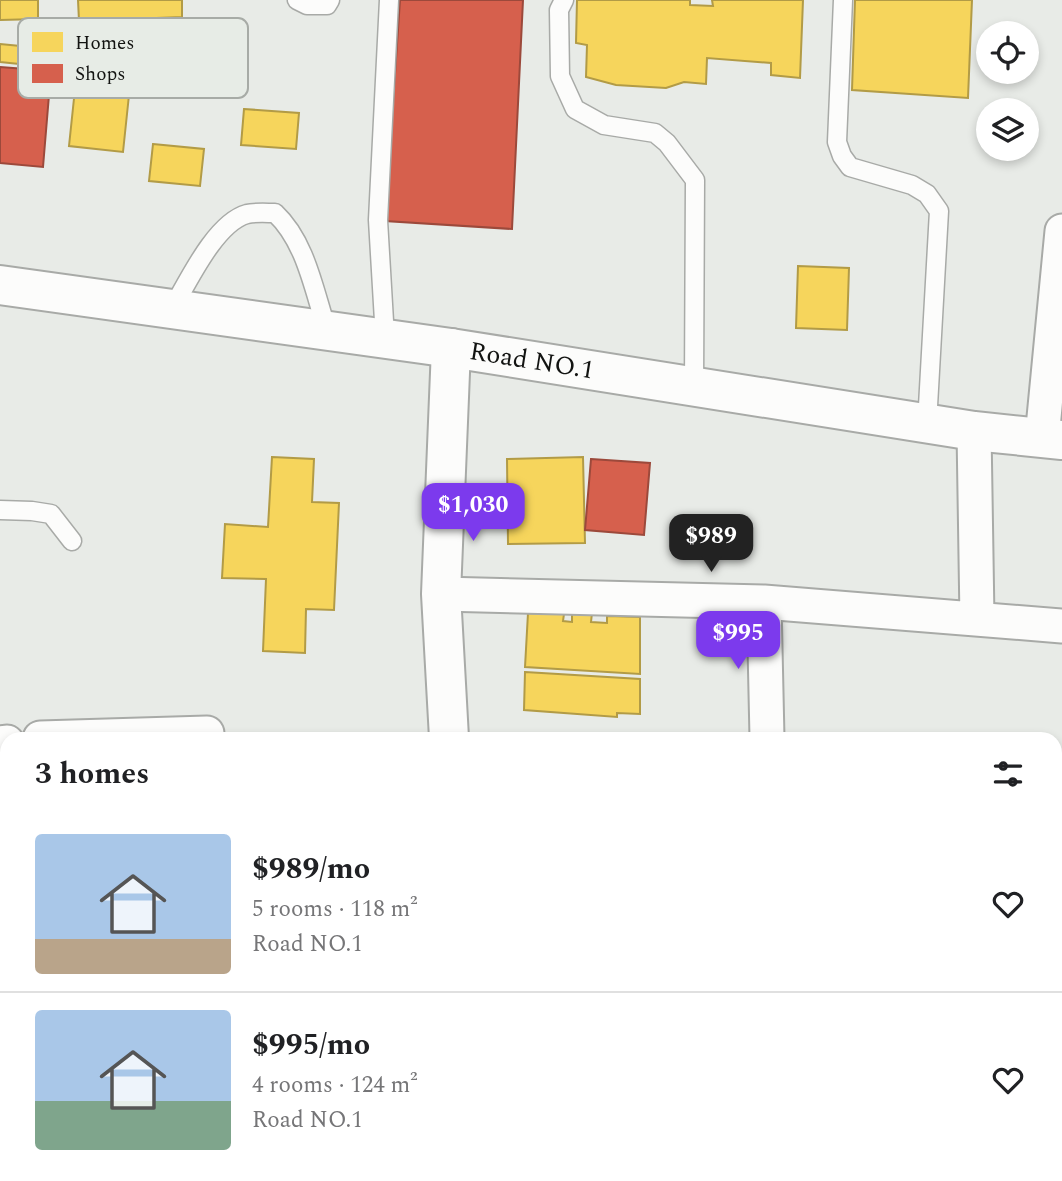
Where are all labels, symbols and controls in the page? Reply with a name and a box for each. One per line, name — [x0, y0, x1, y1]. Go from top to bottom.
legend — [18, 18, 248, 98]
map controls — [976, 21, 1039, 161]
button: locate — [976, 21, 1039, 84]
text: Homes — [75, 29, 134, 58]
text: Shops — [75, 60, 125, 89]
button: layers — [976, 98, 1039, 161]
street label: Road NO.1 — [467, 331, 597, 390]
pin: $1,030 — [416, 484, 530, 543]
text: $1,030 — [438, 488, 508, 523]
pin: $989 — [670, 514, 752, 574]
text: $989 — [685, 519, 737, 554]
pin: $995 — [697, 612, 779, 671]
text: $995 — [712, 616, 764, 651]
text: 3 homes — [35, 751, 149, 797]
icon: filters — [989, 755, 1027, 793]
text: $989/mo — [252, 846, 370, 892]
icon: home — [91, 862, 175, 946]
icon: heart — [989, 885, 1027, 923]
text: 5 rooms · 118 m² — [252, 892, 418, 927]
text: Road NO.1 — [252, 927, 363, 962]
text: $995/mo — [252, 1022, 370, 1068]
icon: home — [91, 1038, 175, 1122]
icon: heart — [989, 1061, 1027, 1099]
text: 4 rooms · 124 m² — [252, 1068, 418, 1103]
text: Road NO.1 — [252, 1103, 363, 1138]

